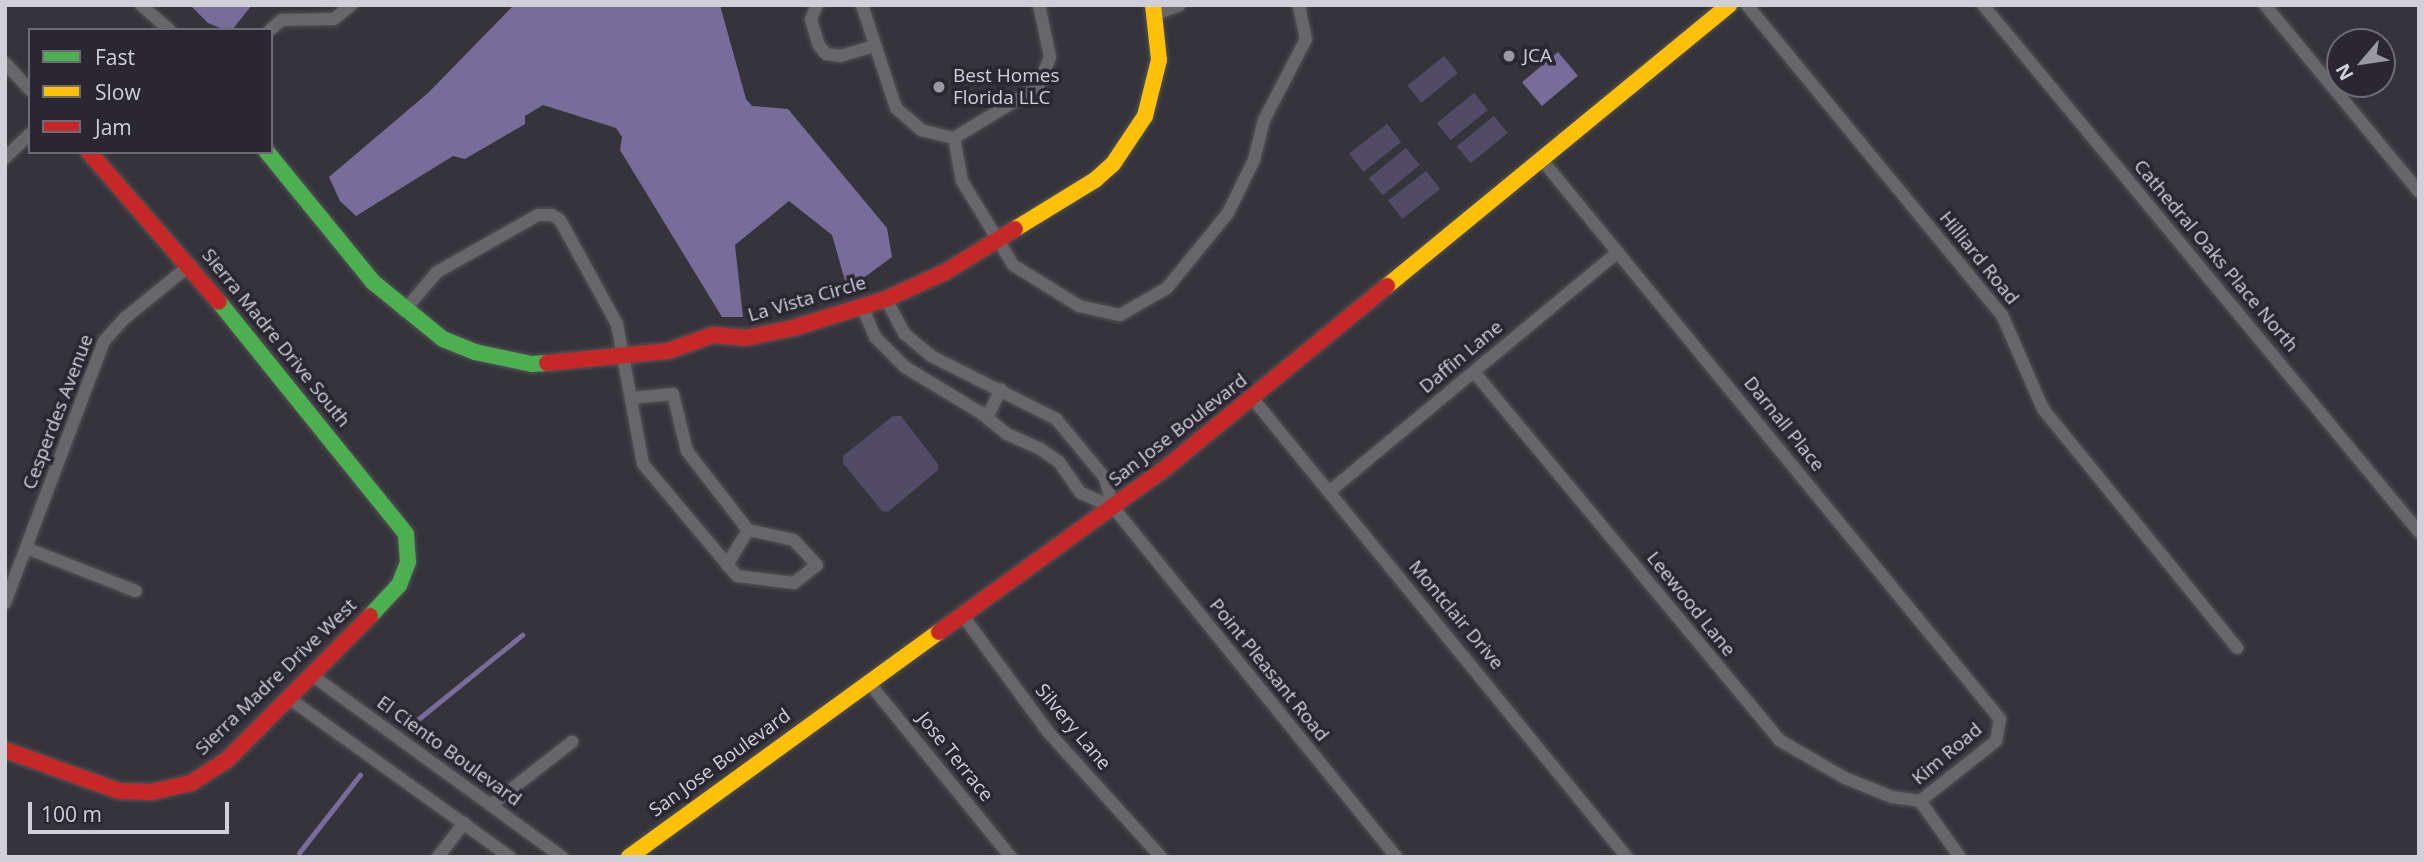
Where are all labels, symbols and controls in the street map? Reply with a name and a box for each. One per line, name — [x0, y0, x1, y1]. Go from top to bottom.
legend — [28, 28, 273, 154]
north arrow — [2326, 28, 2396, 98]
text: Fast — [95, 43, 135, 71]
place label: JCA — [1523, 45, 1552, 67]
marker: JCA — [1501, 48, 1517, 64]
text: N — [2329, 59, 2360, 85]
place label: Best Homes Florida LLC — [953, 65, 1059, 109]
text: Slow — [95, 78, 141, 106]
marker: Best Homes Florida LLC — [931, 79, 947, 95]
text: Jam — [95, 113, 132, 141]
street label: Cathedral Oaks Place North — [2129, 155, 2303, 357]
street label: Hilliard Road — [1934, 207, 2024, 309]
street label: Sierra Madre Drive South — [197, 244, 355, 432]
street label: La Vista Circle — [745, 271, 869, 327]
street label: Daffin Lane — [1415, 316, 1507, 398]
street label: Cesperdes Avenue — [18, 331, 98, 493]
street label: San Jose Boulevard — [1104, 369, 1252, 491]
street label: Darnall Place — [1739, 372, 1829, 476]
street label: Leewood Lane — [1642, 547, 1740, 661]
street label: Montclair Drive — [1404, 556, 1508, 674]
street label: Sierra Madre Drive West — [191, 594, 361, 760]
street label: Point Pleasant Road — [1205, 594, 1333, 746]
street label: Silvery Lane — [1030, 679, 1116, 775]
street label: El Ciento Boulevard — [372, 691, 526, 811]
street label: San Jose Boulevard — [645, 704, 795, 822]
street label: Jose Terrace — [912, 708, 998, 806]
street label: Kim Road — [1907, 718, 1987, 790]
scale bar — [32, 788, 233, 832]
text: 100 m — [41, 800, 102, 828]

